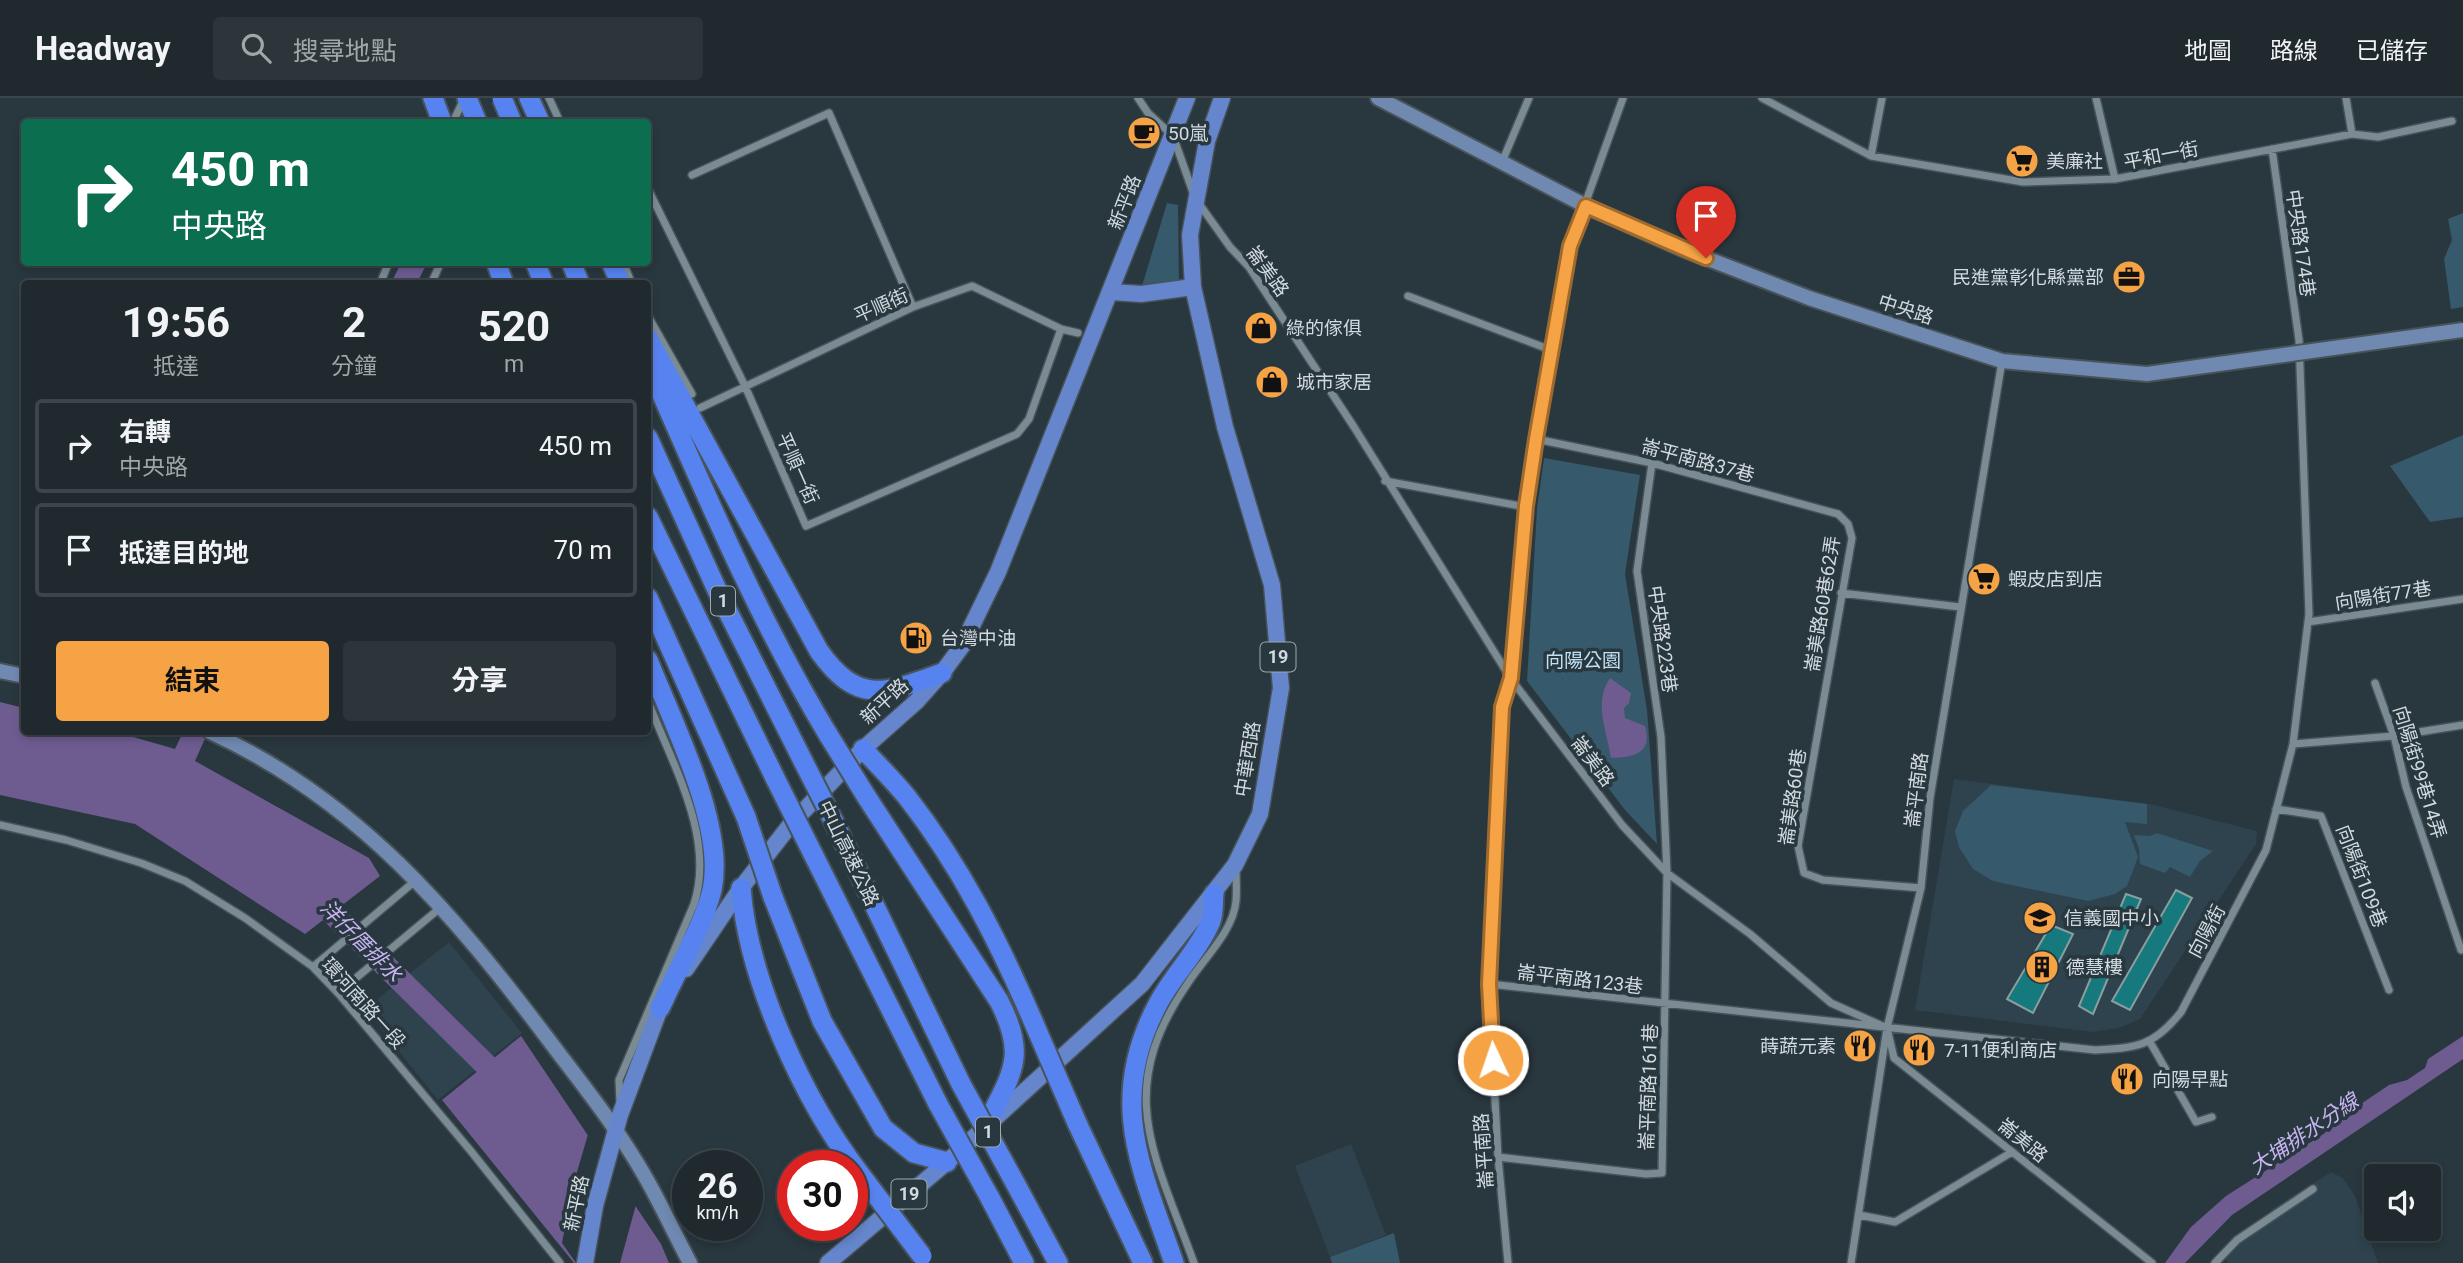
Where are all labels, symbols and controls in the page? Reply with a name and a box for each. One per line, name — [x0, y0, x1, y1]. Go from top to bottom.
search box — [213, 17, 703, 80]
text: Headway — [35, 29, 171, 68]
icon: search — [237, 29, 275, 67]
text: 搜尋地點 — [293, 36, 397, 66]
text: 地圖 — [2184, 37, 2232, 65]
text: 路線 — [2270, 37, 2318, 65]
text: 已儲存 — [2356, 37, 2428, 65]
cafe icon: 50嵐 — [1125, 114, 1163, 152]
place label: 50嵐 — [1168, 122, 1208, 145]
street label: 平和一街 — [2122, 137, 2201, 174]
text: 450 m — [171, 141, 310, 198]
supermarket icon: 美廉社 — [2003, 142, 2041, 180]
icon: right — [56, 147, 147, 238]
place label: 美廉社 — [2046, 150, 2103, 173]
street label: 新平路 — [1104, 171, 1145, 233]
pin — [1676, 186, 1736, 258]
street label: 中央路174巷 — [2282, 188, 2319, 298]
icon: arrive — [1687, 197, 1725, 235]
text: 中央路 — [171, 207, 267, 245]
street label: 崙美路 — [1242, 241, 1294, 301]
office icon: 民進黨彰化縣黨部 — [2110, 258, 2148, 296]
place label: 民進黨彰化縣黨部 — [1952, 266, 2104, 289]
street label: 平順街 — [850, 283, 912, 328]
street label: 中央路 — [1875, 290, 1937, 329]
text: 19:56 — [122, 298, 230, 347]
text: 2 — [342, 298, 366, 347]
text: 520 — [478, 302, 550, 351]
shop icon: 綠的傢俱 — [1242, 309, 1280, 347]
place label: 綠的傢俱 — [1286, 317, 1362, 340]
text: m — [504, 351, 524, 378]
text: 抵達 — [153, 353, 199, 380]
text: 分鐘 — [331, 353, 377, 380]
shop icon: 城市家居 — [1253, 363, 1291, 401]
place label: 城市家居 — [1296, 371, 1372, 394]
text: 右轉 — [119, 417, 171, 447]
icon: right — [60, 427, 98, 465]
street label: 平順一街 — [772, 429, 824, 508]
text: 450 m — [539, 431, 612, 461]
street label: 崙平南路37巷 — [1639, 434, 1757, 487]
text: 中央路 — [119, 454, 188, 481]
icon: arrive — [60, 531, 98, 569]
street label: 崙美路60巷62弄 — [1800, 534, 1845, 674]
text: 70 m — [554, 535, 612, 565]
text: 抵達目的地 — [119, 538, 249, 568]
supermarket icon: 蝦皮店到店 — [1965, 560, 2003, 598]
place label: 蝦皮店到店 — [2008, 568, 2103, 591]
street label: 向陽街77巷 — [2333, 577, 2433, 614]
street label: 中央路223巷 — [1644, 584, 1681, 694]
road number: 1 — [711, 587, 735, 616]
fuel station icon: 台灣中油 — [897, 619, 935, 657]
place label: 台灣中油 — [940, 627, 1016, 650]
button: 結束 — [56, 641, 329, 721]
button: 分享 — [343, 641, 616, 721]
road number: 19 — [1260, 642, 1296, 672]
park label: 向陽公園 — [1545, 649, 1621, 672]
street label: 新平路 — [856, 674, 913, 729]
street label: 向陽街99巷14弄 — [2388, 703, 2451, 841]
street label: 中華西路 — [1230, 720, 1265, 798]
street label: 崙美路 — [1566, 732, 1619, 791]
street label: 崙美路60巷 — [1774, 747, 1811, 847]
street label: 崙平南路 — [1900, 751, 1933, 829]
street label: 中山高速公路 — [813, 797, 884, 909]
street label: 向陽街109巷 — [2331, 822, 2392, 931]
water label: 洋仔厝排水 — [315, 895, 407, 987]
school or university icon: 信義國中小 — [2021, 899, 2059, 937]
street label: 向陽街 — [2183, 901, 2230, 962]
place label: 信義國中小 — [2064, 907, 2159, 930]
building icon: 德慧樓 — [2023, 948, 2061, 986]
street label: 環河南路一段 — [317, 953, 410, 1053]
place label: 德慧樓 — [2066, 956, 2123, 979]
street label: 崙平南路123巷 — [1515, 960, 1644, 999]
position arrow — [1456, 1023, 1530, 1097]
street label: 崙平南路161巷 — [1635, 1023, 1662, 1151]
restaurant icon: 蒔蔬元素 — [1841, 1027, 1879, 1065]
restaurant icon: 7-11便利商店 — [1900, 1031, 1938, 1069]
place label: 蒔蔬元素 — [1760, 1035, 1836, 1058]
place label: 7-11便利商店 — [1944, 1039, 2057, 1062]
restaurant icon: 向陽早點 — [2108, 1060, 2146, 1098]
place label: 向陽早點 — [2152, 1068, 2228, 1091]
water label: 大埔排水分線 — [2245, 1088, 2365, 1179]
street label: 崙平南路 — [1469, 1112, 1498, 1190]
street label: 崙美路 — [1993, 1114, 2052, 1167]
road number: 1 — [976, 1118, 1000, 1147]
speed limit sign: 30 — [777, 1150, 868, 1241]
map controls — [2364, 1164, 2441, 1241]
button: sound — [2364, 1164, 2441, 1241]
text: 26 — [697, 1166, 738, 1207]
street label: 新平路 — [559, 1173, 594, 1233]
road number: 19 — [892, 1180, 926, 1209]
text: km/h — [696, 1202, 739, 1223]

